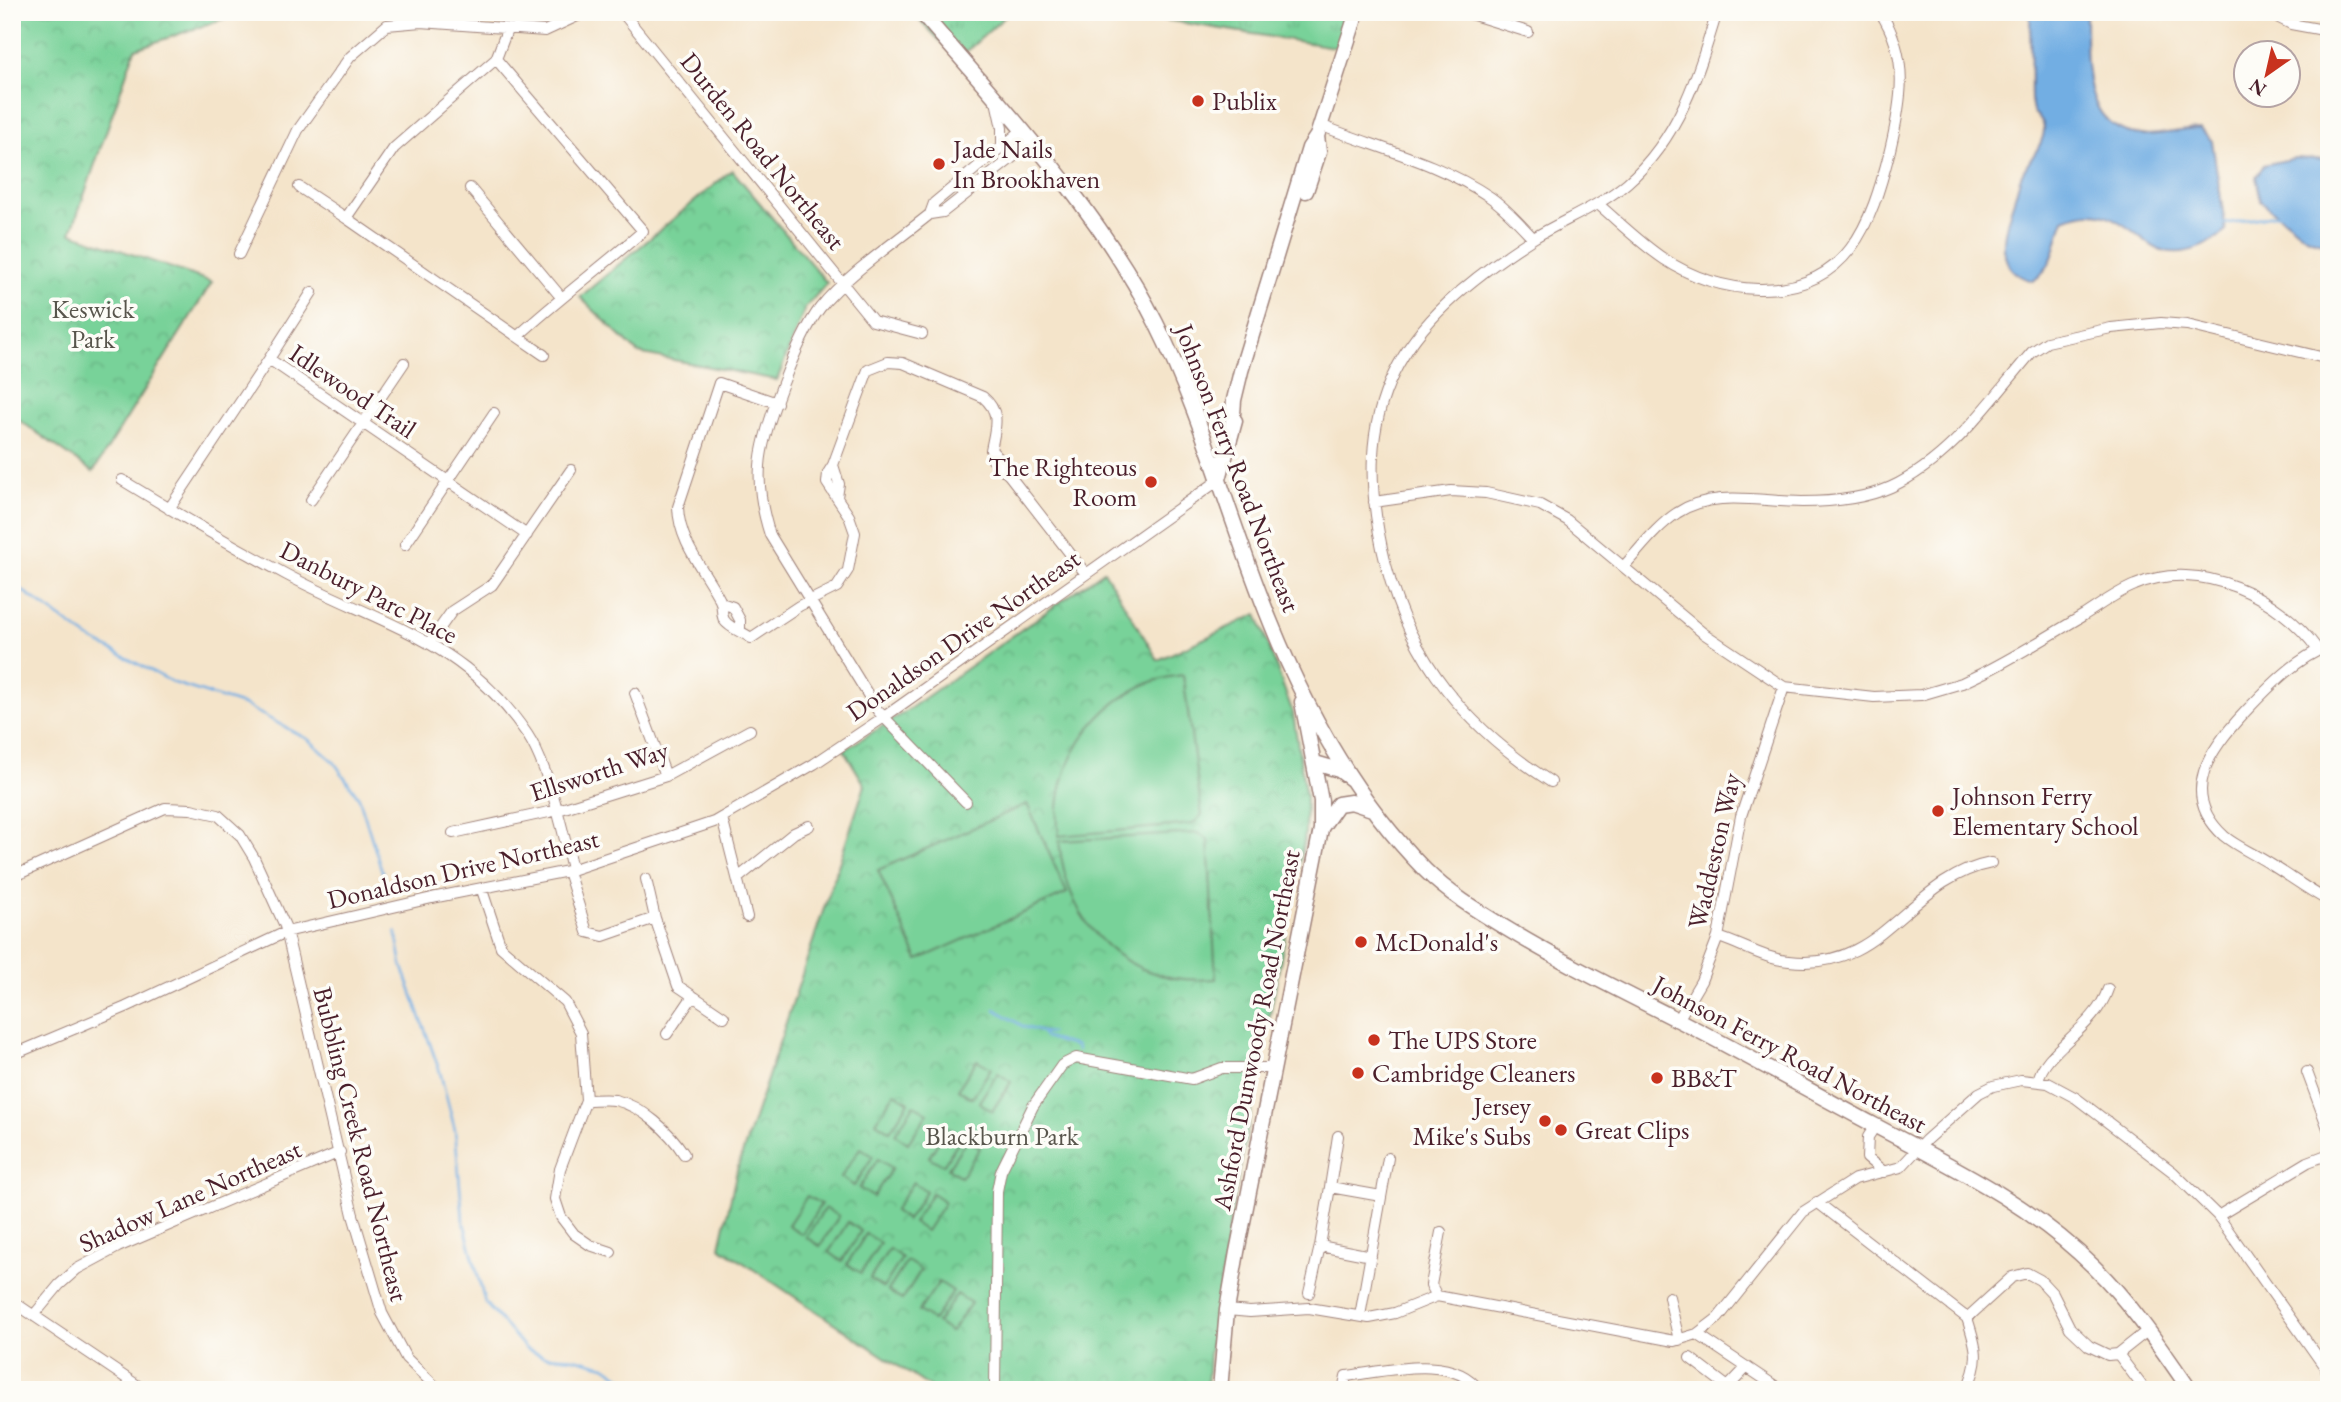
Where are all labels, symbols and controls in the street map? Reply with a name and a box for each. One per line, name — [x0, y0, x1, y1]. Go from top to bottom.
north arrow — [2232, 38, 2302, 108]
street label: Durden Road Northeast — [673, 45, 853, 257]
text: N — [2244, 73, 2271, 102]
place label: Publix — [1212, 84, 1278, 118]
marker: Publix — [1190, 93, 1206, 109]
place label: Jade Nails In Brookhaven — [951, 132, 1100, 196]
marker: Jade Nails In Brookhaven — [931, 156, 947, 172]
park label: Keswick Park — [51, 292, 135, 356]
street label: Johnson Ferry Road Northeast — [1167, 317, 1309, 617]
street label: Idlewood Trail — [283, 336, 423, 446]
place label: The Righteous Room — [988, 450, 1137, 514]
marker: The Righteous Room — [1143, 474, 1159, 490]
street label: Danbury Parc Place — [274, 533, 464, 651]
street label: Donaldson Drive Northeast — [840, 541, 1086, 729]
street label: Ellsworth Way — [525, 732, 673, 809]
street label: Waddeston Way — [1680, 769, 1749, 932]
place label: Johnson Ferry Elementary School — [1950, 779, 2139, 843]
marker: Johnson Ferry Elementary School — [1930, 803, 1946, 819]
street label: Donaldson Drive Northeast — [324, 821, 602, 917]
street label: Ashford Dunwoody Road Northeast — [1204, 847, 1308, 1214]
place label: McDonald's — [1375, 925, 1498, 959]
marker: McDonald's — [1353, 934, 1369, 950]
street label: Johnson Ferry Road Northeast — [1645, 966, 1933, 1141]
street label: Bubbling Creek Road Northeast — [305, 983, 417, 1305]
place label: The UPS Store — [1388, 1023, 1537, 1057]
marker: The UPS Store — [1366, 1032, 1382, 1048]
place label: Cambridge Cleaners — [1372, 1056, 1575, 1090]
place label: BB&T — [1671, 1061, 1737, 1095]
marker: Cambridge Cleaners — [1350, 1065, 1366, 1081]
marker: BB&T — [1649, 1070, 1665, 1086]
place label: Jersey Mike's Subs — [1412, 1089, 1532, 1153]
marker: Jersey Mike's Subs — [1537, 1113, 1553, 1129]
place label: Great Clips — [1575, 1113, 1689, 1147]
park label: Blackburn Park — [925, 1119, 1080, 1153]
marker: Great Clips — [1553, 1122, 1569, 1138]
street label: Shadow Lane Northeast — [74, 1132, 306, 1260]

